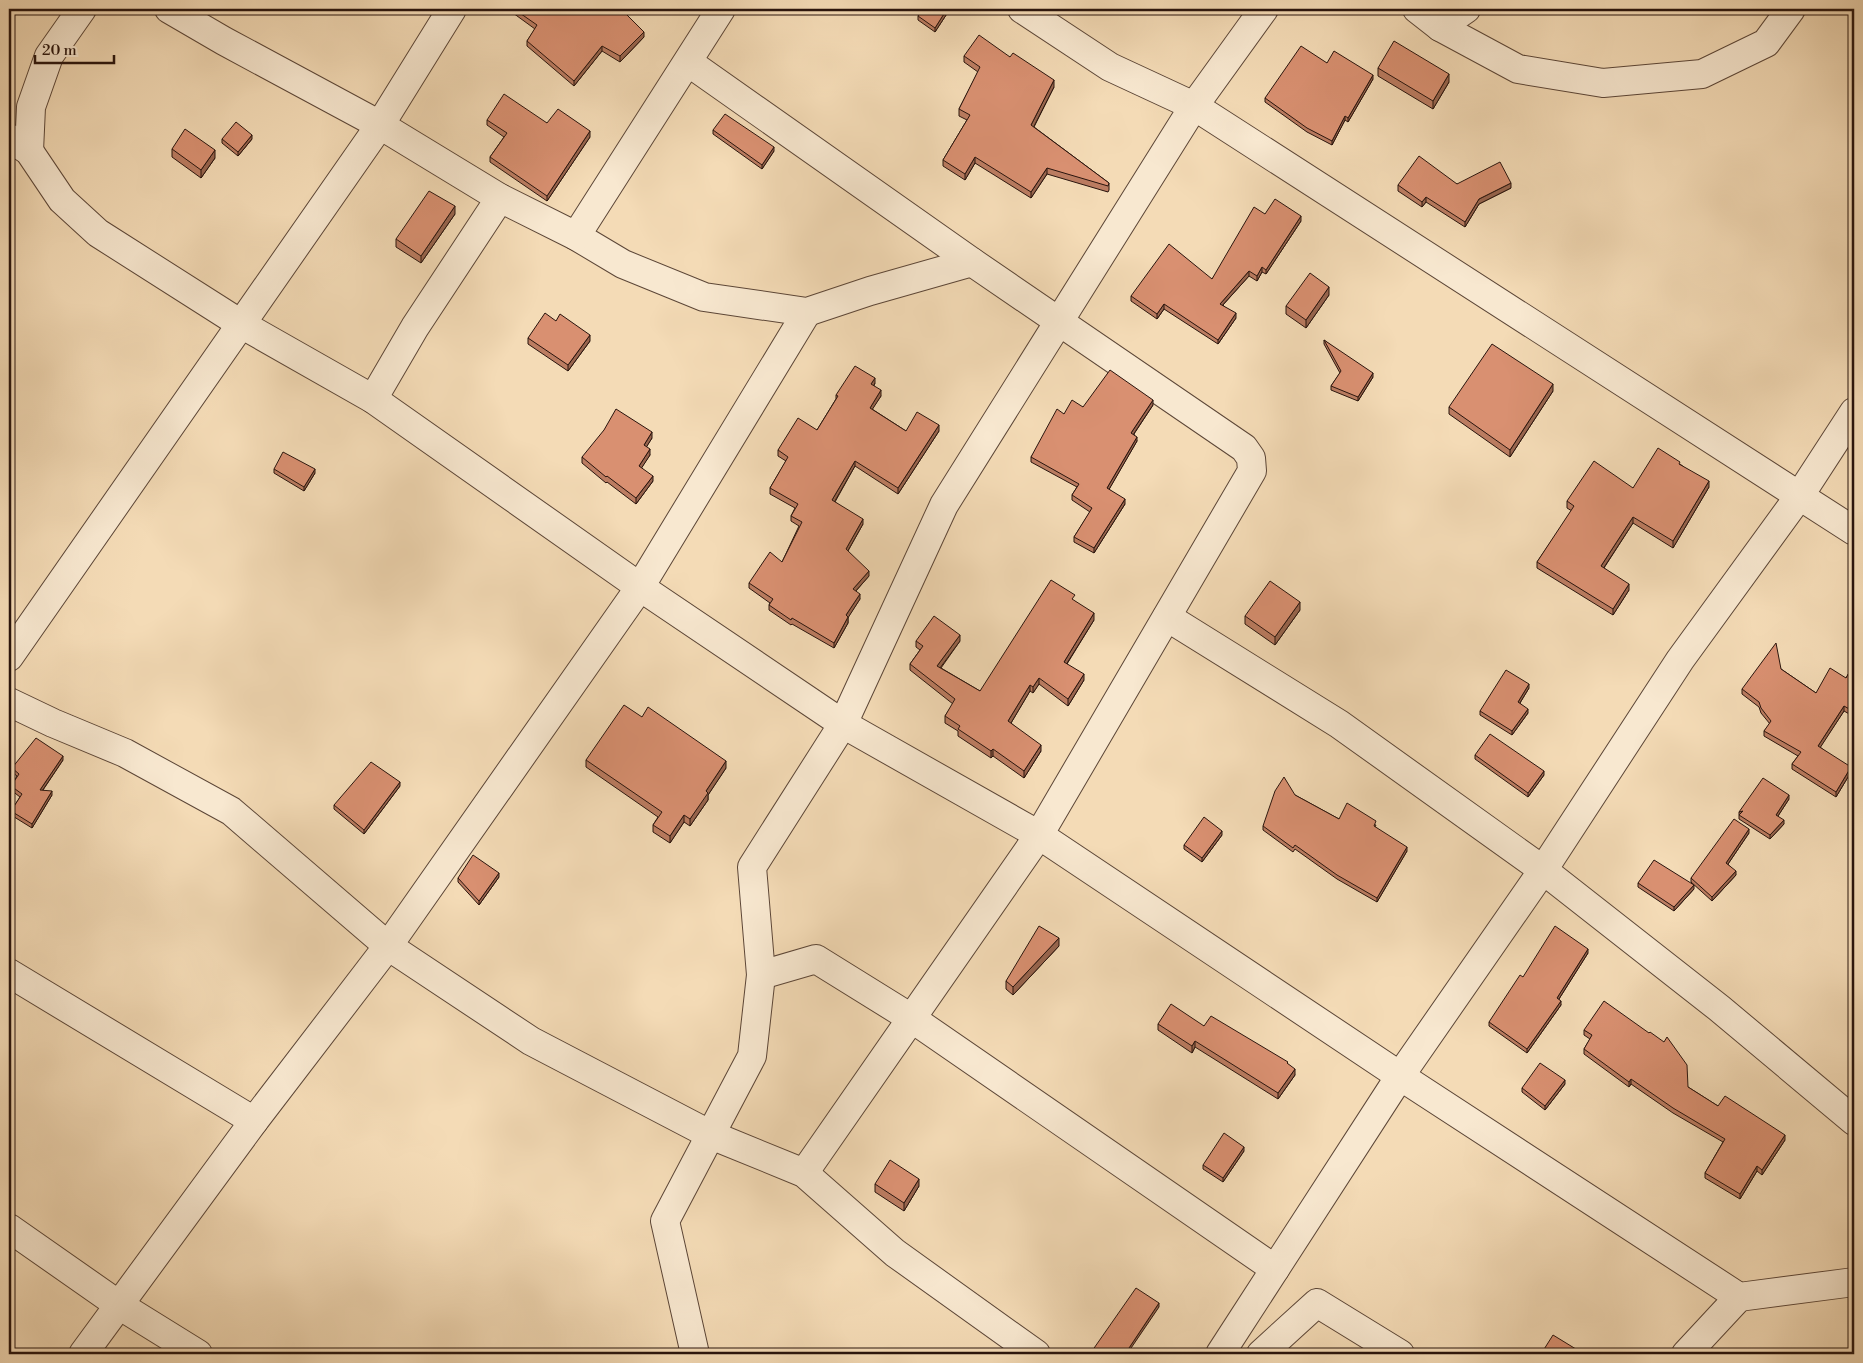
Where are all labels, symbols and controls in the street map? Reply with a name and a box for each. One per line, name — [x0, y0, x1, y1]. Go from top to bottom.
scale bar — [35, 32, 114, 64]
text: 20 m — [42, 41, 77, 60]

